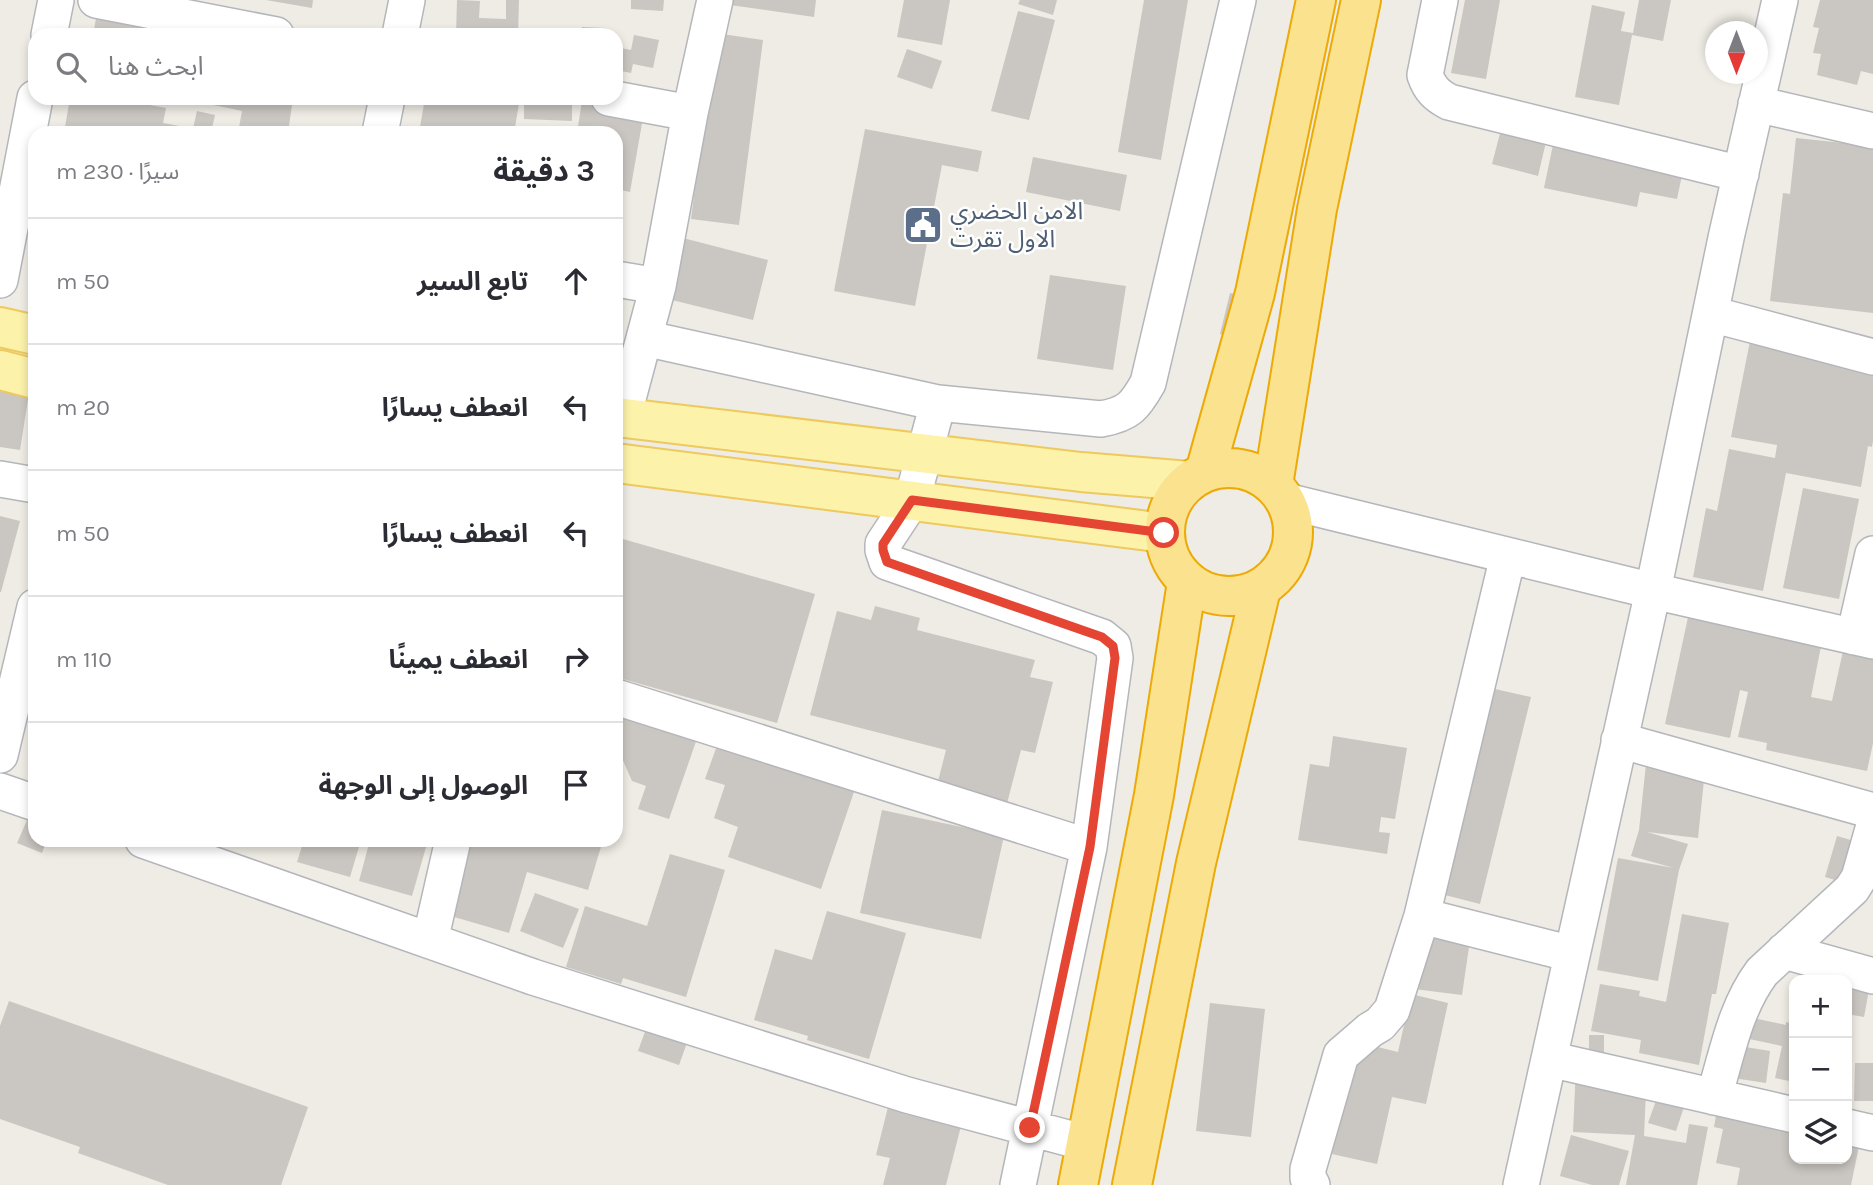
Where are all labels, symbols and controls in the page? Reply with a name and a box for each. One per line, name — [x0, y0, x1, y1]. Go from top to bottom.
north arrow — [1705, 21, 1768, 84]
search box — [28, 28, 623, 105]
icon: search — [52, 48, 90, 86]
text: ابحث هنا — [108, 51, 204, 82]
text: 3 دقيقة — [493, 153, 595, 189]
text: سيرًا · 230 m — [56, 158, 179, 185]
place label: الامن الحضري الاول تقرت — [950, 197, 1083, 253]
public building icon: الامن الحضري الاول تقرت — [902, 204, 944, 246]
icon: ahead — [557, 262, 595, 300]
text: تابع السير — [417, 266, 528, 297]
text: 50 m — [56, 268, 110, 295]
icon: left — [557, 388, 595, 426]
text: انعطف يسارًا — [382, 392, 528, 423]
text: 20 m — [56, 394, 110, 421]
icon: left — [557, 514, 595, 552]
route start — [1148, 517, 1179, 548]
text: انعطف يسارًا — [382, 518, 528, 549]
text: 50 m — [56, 520, 110, 547]
icon: right — [557, 640, 595, 678]
text: انعطف يمينًا — [388, 644, 528, 675]
text: 110 m — [56, 646, 112, 673]
icon: arrive — [557, 766, 595, 804]
text: الوصول إلى الوجهة — [319, 770, 528, 801]
map controls — [1789, 975, 1852, 1164]
button: + — [1789, 975, 1852, 1038]
button: − — [1789, 1038, 1852, 1101]
button: layers — [1789, 1101, 1852, 1164]
route end — [1014, 1112, 1045, 1143]

